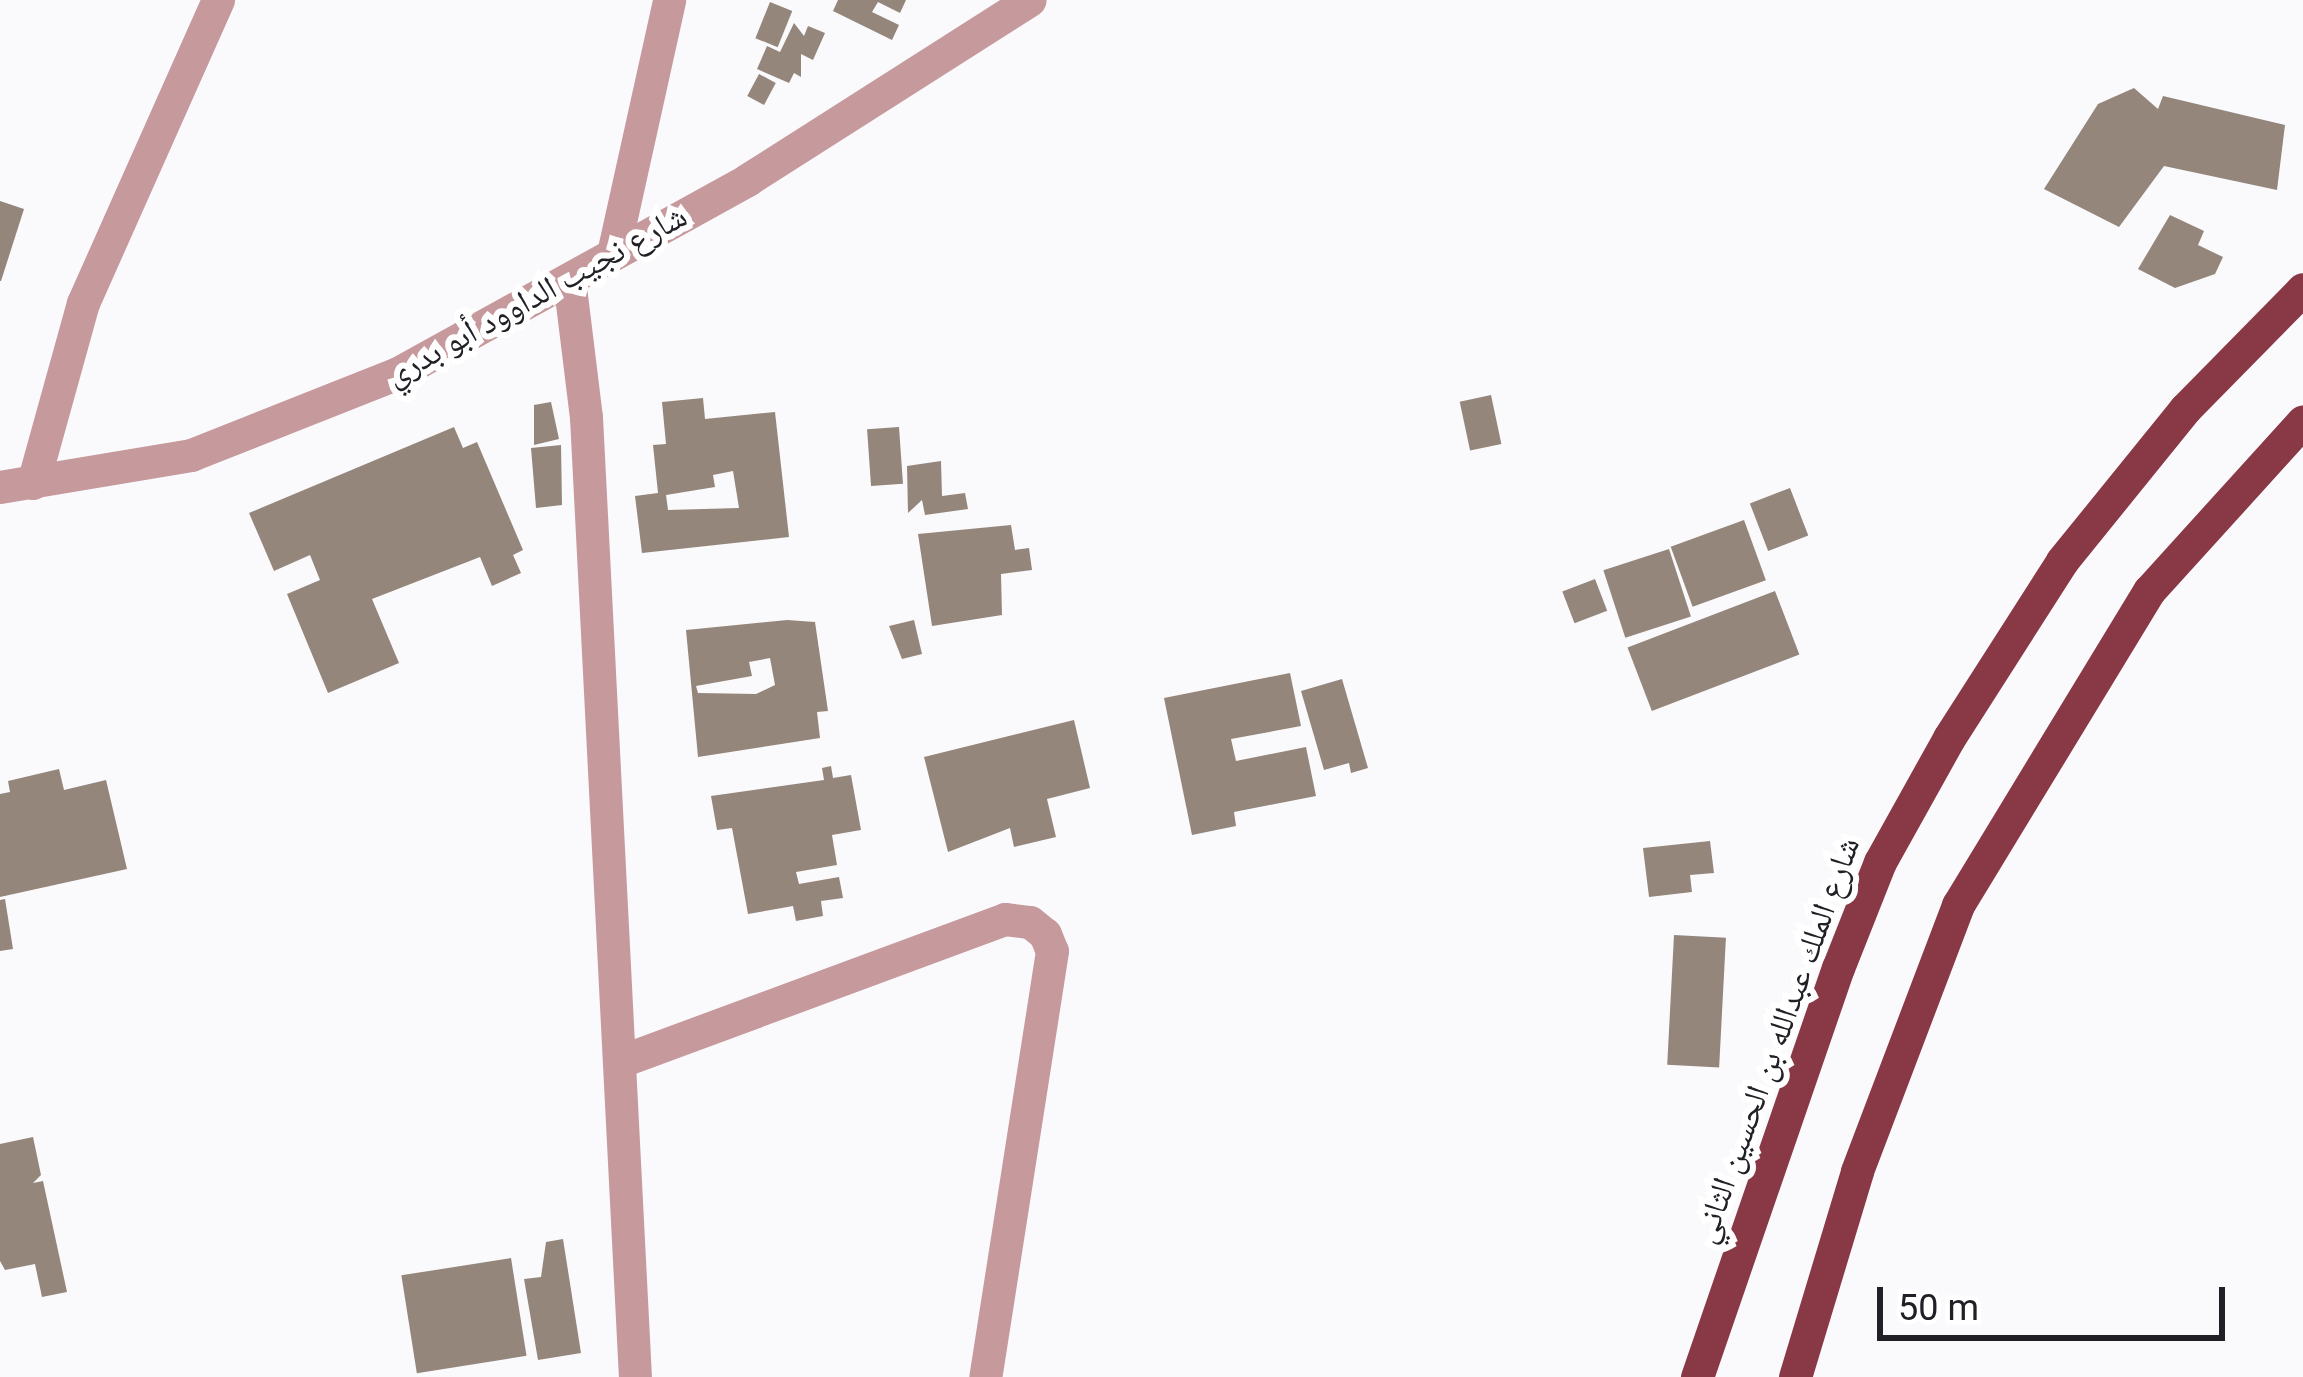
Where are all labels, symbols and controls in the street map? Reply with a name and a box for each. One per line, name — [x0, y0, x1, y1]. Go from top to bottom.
street label: شارع نجيب الداوود أبو بدري — [378, 196, 694, 394]
street label: شارع الملك عبدالله بن الحسين الثاني — [1684, 831, 1868, 1249]
scale bar — [1883, 1263, 2231, 1337]
text: 50 m — [1898, 1287, 1979, 1329]

